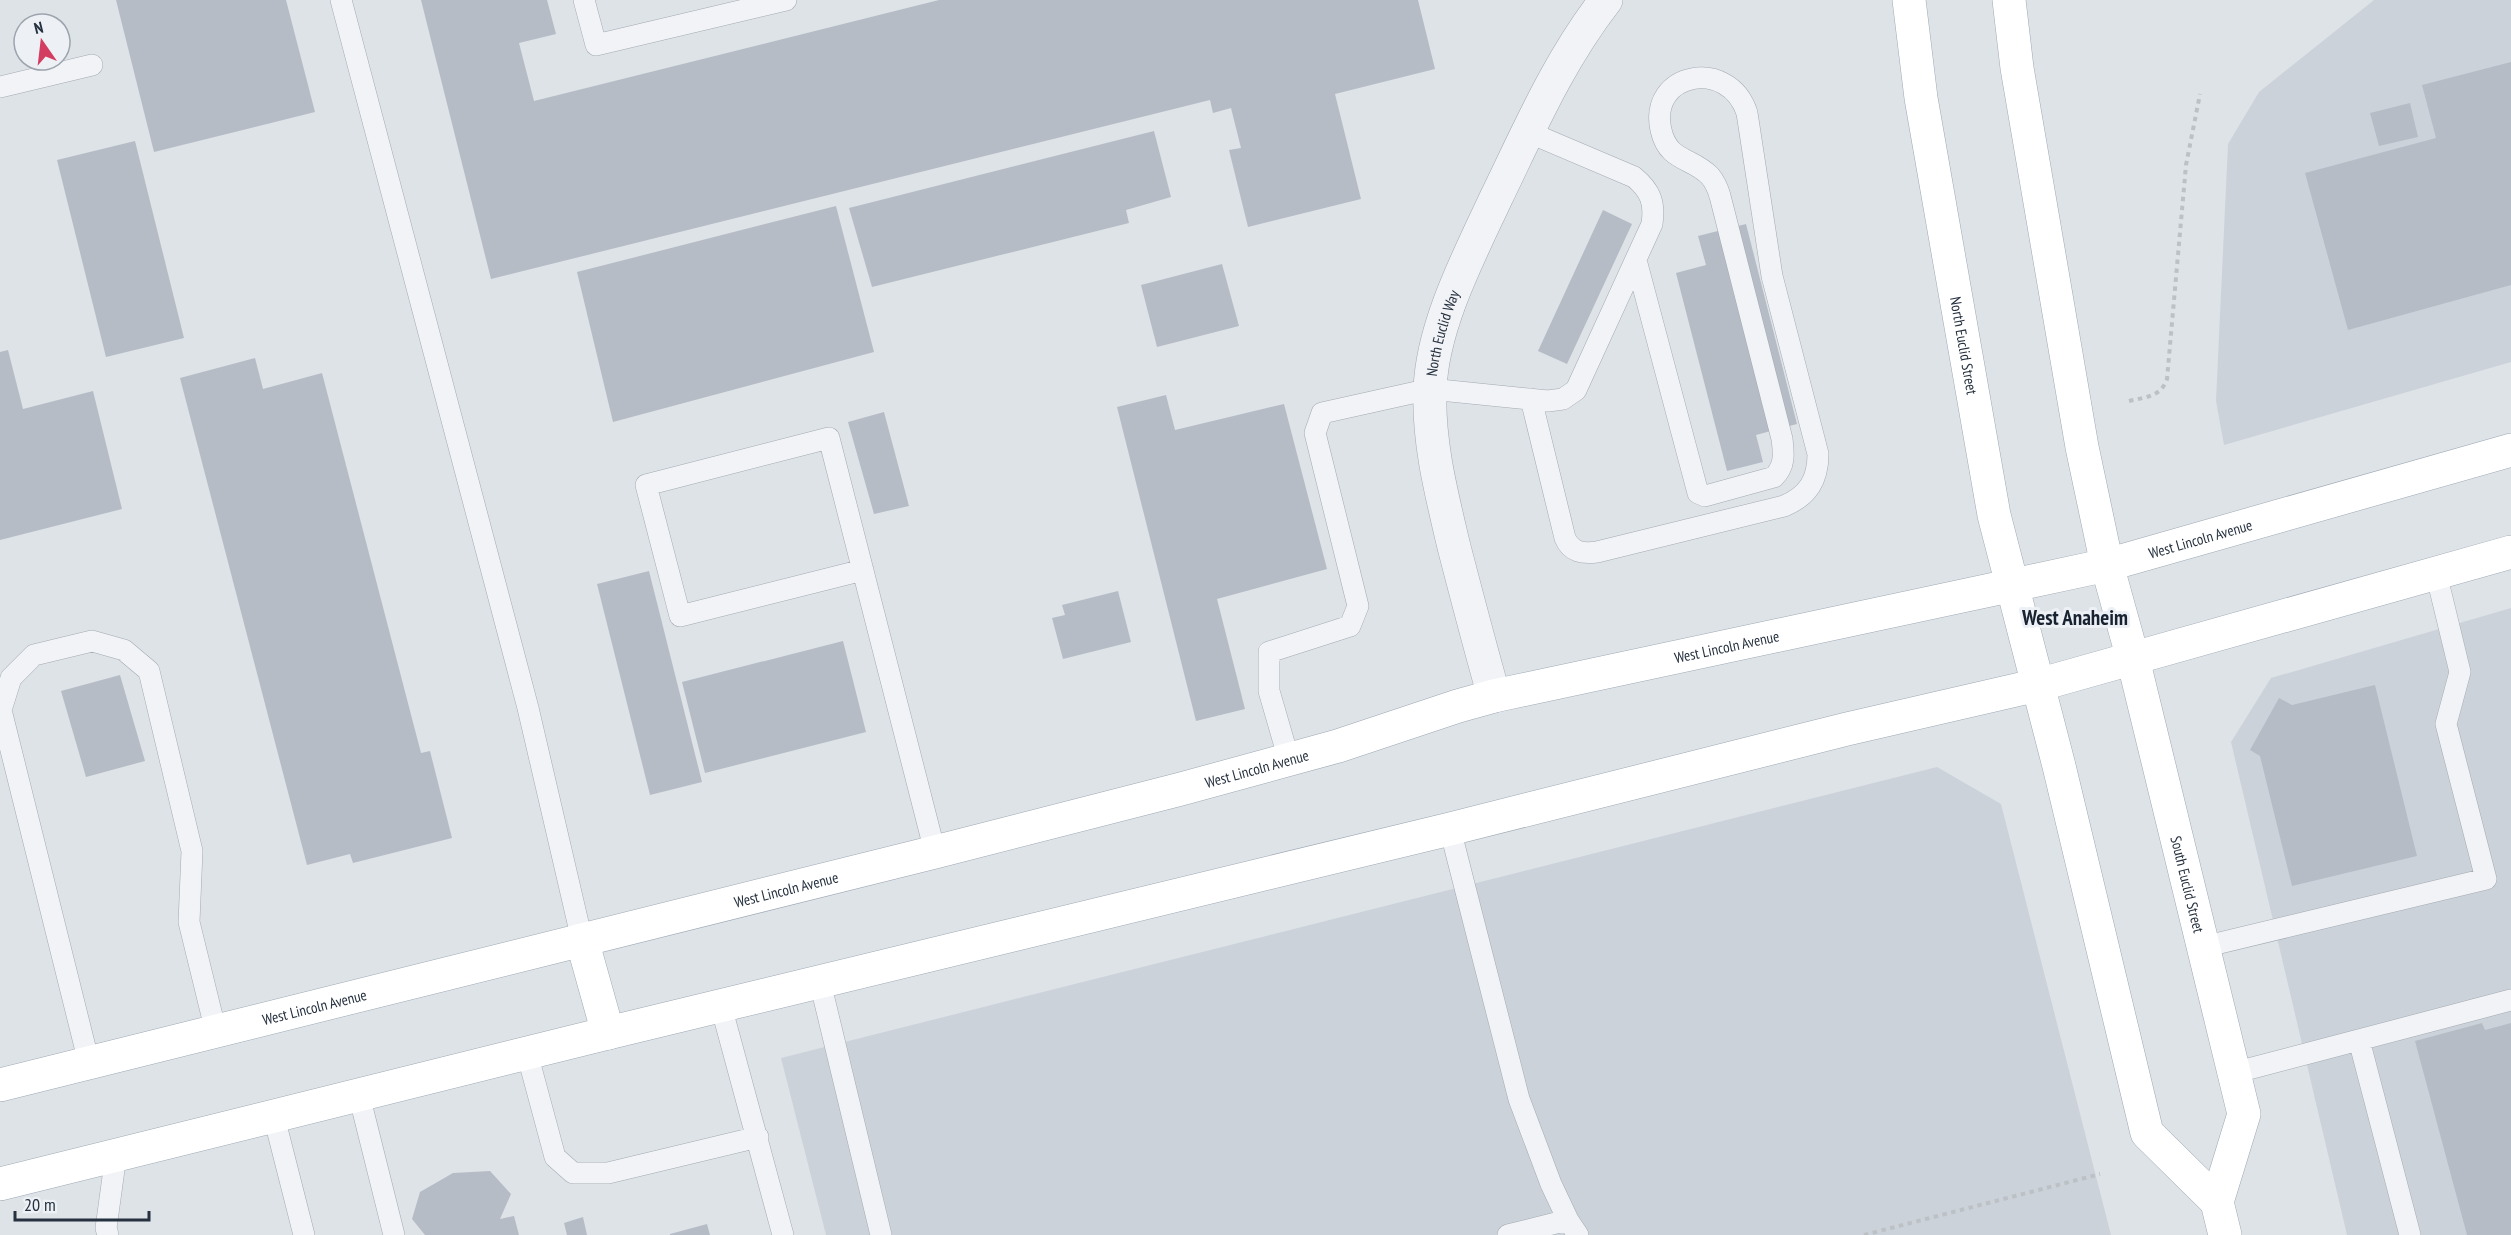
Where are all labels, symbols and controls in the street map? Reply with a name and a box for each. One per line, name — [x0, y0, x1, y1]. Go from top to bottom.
north arrow — [12, 12, 72, 72]
text: N — [32, 17, 45, 38]
street label: North Euclid Way — [1422, 287, 1463, 377]
street label: North Euclid Street — [1946, 295, 1982, 396]
street label: West Lincoln Avenue — [2146, 515, 2254, 562]
district label: West Anaheim — [2021, 604, 2128, 631]
street label: West Lincoln Avenue — [1672, 626, 1781, 667]
street label: West Lincoln Avenue — [1203, 745, 1311, 792]
street label: South Euclid Street — [2167, 834, 2209, 935]
street label: West Lincoln Avenue — [732, 867, 840, 911]
street label: West Lincoln Avenue — [260, 985, 368, 1029]
scale bar — [15, 1184, 148, 1222]
text: 20 m — [24, 1193, 56, 1216]

